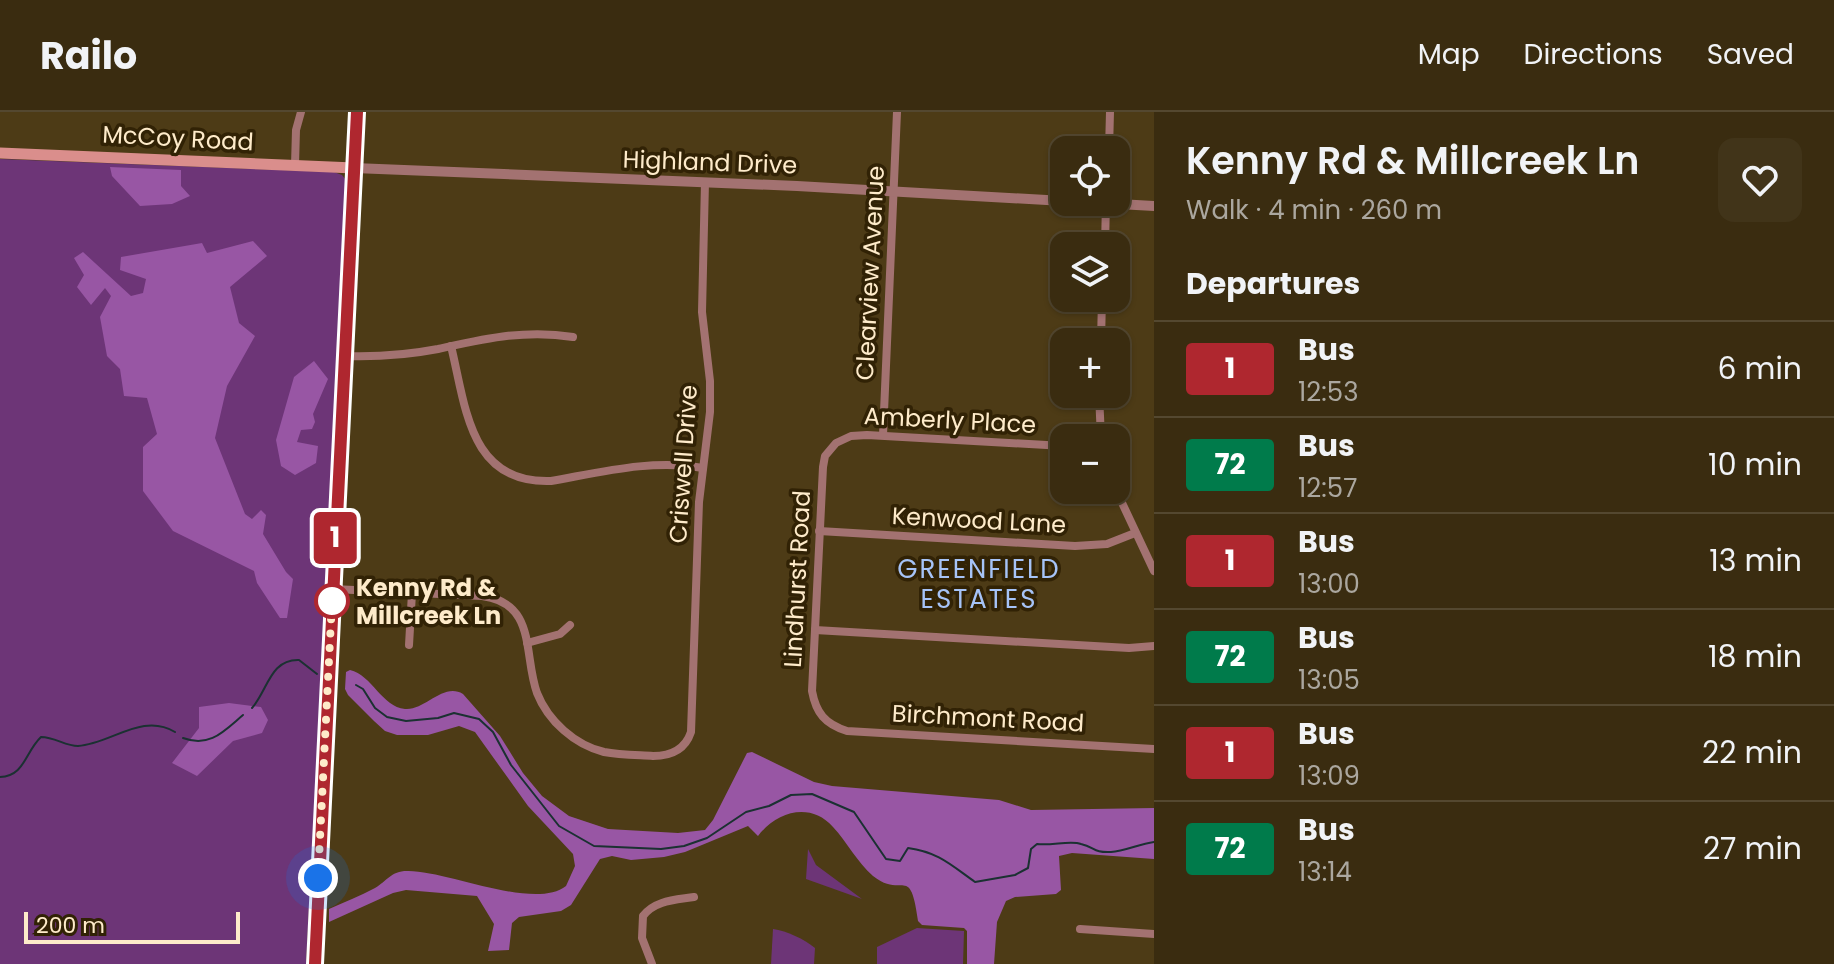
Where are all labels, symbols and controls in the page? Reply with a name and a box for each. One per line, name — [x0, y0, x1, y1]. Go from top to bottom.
text: Railo — [40, 29, 137, 82]
text: Map — [1418, 35, 1480, 74]
text: Directions — [1524, 35, 1663, 74]
text: Saved — [1707, 35, 1794, 74]
street label: McCoy Road — [102, 118, 254, 158]
text: Kenny Rd & Millcreek Ln — [1186, 134, 1639, 187]
map controls — [1050, 136, 1130, 504]
button: locate — [1050, 136, 1130, 216]
button: heart — [1718, 138, 1802, 222]
street label: Highland Drive — [622, 142, 798, 182]
street label: Clearview Avenue — [848, 165, 892, 381]
text: Walk · 4 min · 260 m — [1186, 192, 1442, 228]
button: layers — [1050, 232, 1130, 312]
text: Departures — [1186, 262, 1360, 305]
button: + — [1050, 328, 1130, 408]
text: Bus — [1298, 328, 1355, 371]
text: 6 min — [1717, 347, 1802, 390]
text: 1 — [1225, 349, 1235, 388]
text: 12:53 — [1298, 374, 1358, 410]
street label: Criswell Drive — [661, 384, 705, 544]
street label: Amberly Place — [863, 399, 1037, 441]
button: − — [1050, 424, 1130, 504]
text: Bus — [1298, 424, 1355, 467]
text: 10 min — [1708, 443, 1802, 486]
text: 72 — [1215, 445, 1245, 484]
text: 12:57 — [1298, 470, 1357, 506]
street label: Lindhurst Road — [776, 489, 818, 669]
street label: Kenwood Lane — [891, 499, 1067, 541]
line badge: 1 — [309, 512, 361, 564]
text: 1 — [330, 518, 340, 557]
text: Bus — [1298, 520, 1355, 563]
text: 13 min — [1709, 539, 1802, 582]
text: 1 — [1225, 541, 1235, 580]
district label: GREENFIELD ESTATES — [897, 551, 1061, 617]
text: 13:00 — [1298, 566, 1360, 602]
place label: Kenny Rd & Millcreek Ln — [356, 571, 501, 632]
marker: Kenny Rd & Millcreek Ln — [315, 584, 349, 618]
text: Bus — [1298, 616, 1355, 659]
text: 18 min — [1708, 635, 1802, 678]
text: 72 — [1215, 637, 1245, 676]
text: 13:05 — [1298, 662, 1360, 698]
street label: Birchmont Road — [891, 696, 1085, 740]
text: Bus — [1298, 712, 1355, 755]
text: 22 min — [1702, 731, 1802, 774]
text: 1 — [1225, 733, 1235, 772]
text: 13:09 — [1298, 758, 1360, 794]
text: Bus — [1298, 808, 1355, 851]
text: 27 min — [1703, 827, 1802, 870]
text: 72 — [1215, 829, 1245, 868]
text: 13:14 — [1298, 854, 1352, 890]
your location — [298, 858, 338, 898]
scale bar — [24, 908, 240, 944]
text: 200 m — [36, 910, 105, 941]

